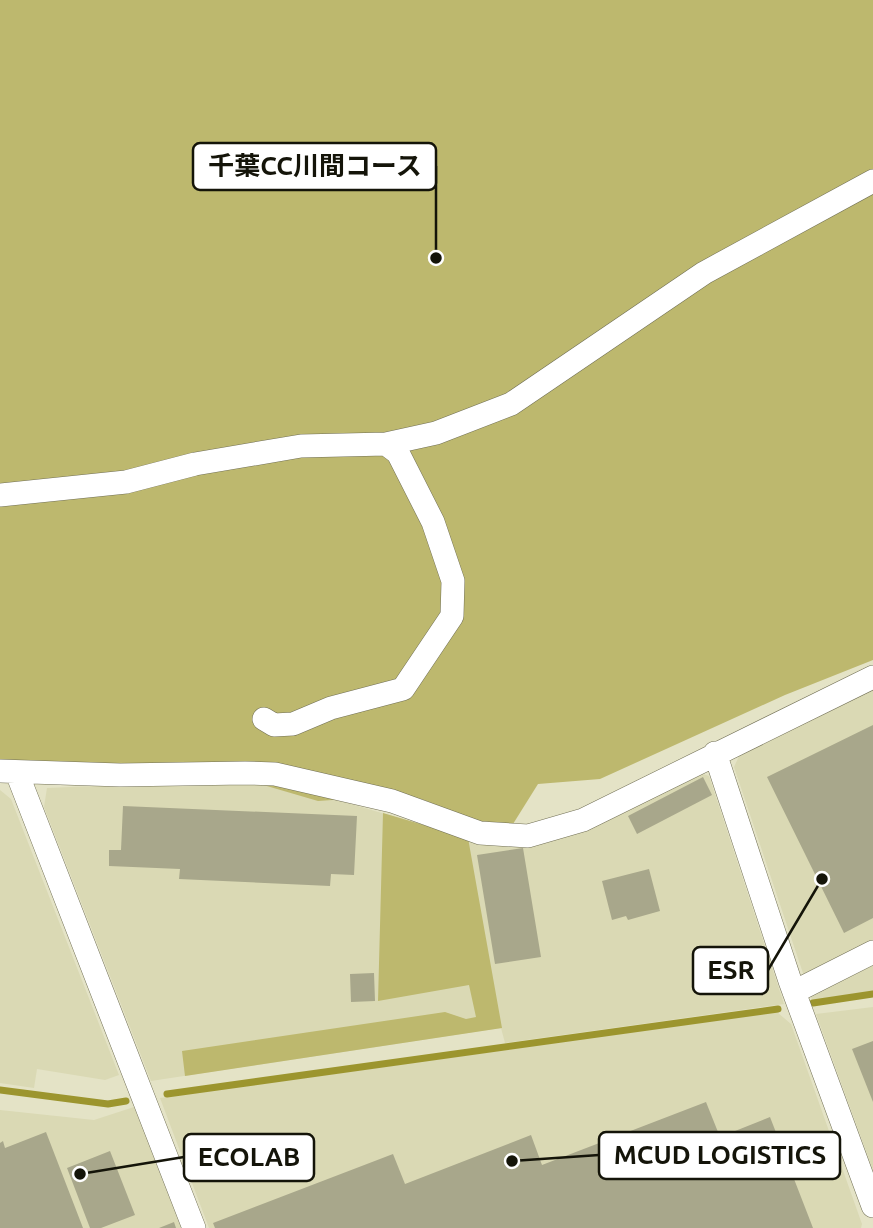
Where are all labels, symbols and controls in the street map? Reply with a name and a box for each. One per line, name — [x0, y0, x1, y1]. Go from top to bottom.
callout: 千葉CC川間コース — [193, 143, 436, 190]
text: 千葉CC川間コース — [208, 151, 422, 180]
callout: ESR — [693, 947, 768, 994]
text: ESR — [707, 955, 755, 984]
callout: MCUD LOGISTICS — [599, 1132, 840, 1179]
callout: ECOLAB — [184, 1134, 314, 1181]
text: MCUD LOGISTICS — [614, 1140, 826, 1169]
text: ECOLAB — [198, 1142, 300, 1171]

